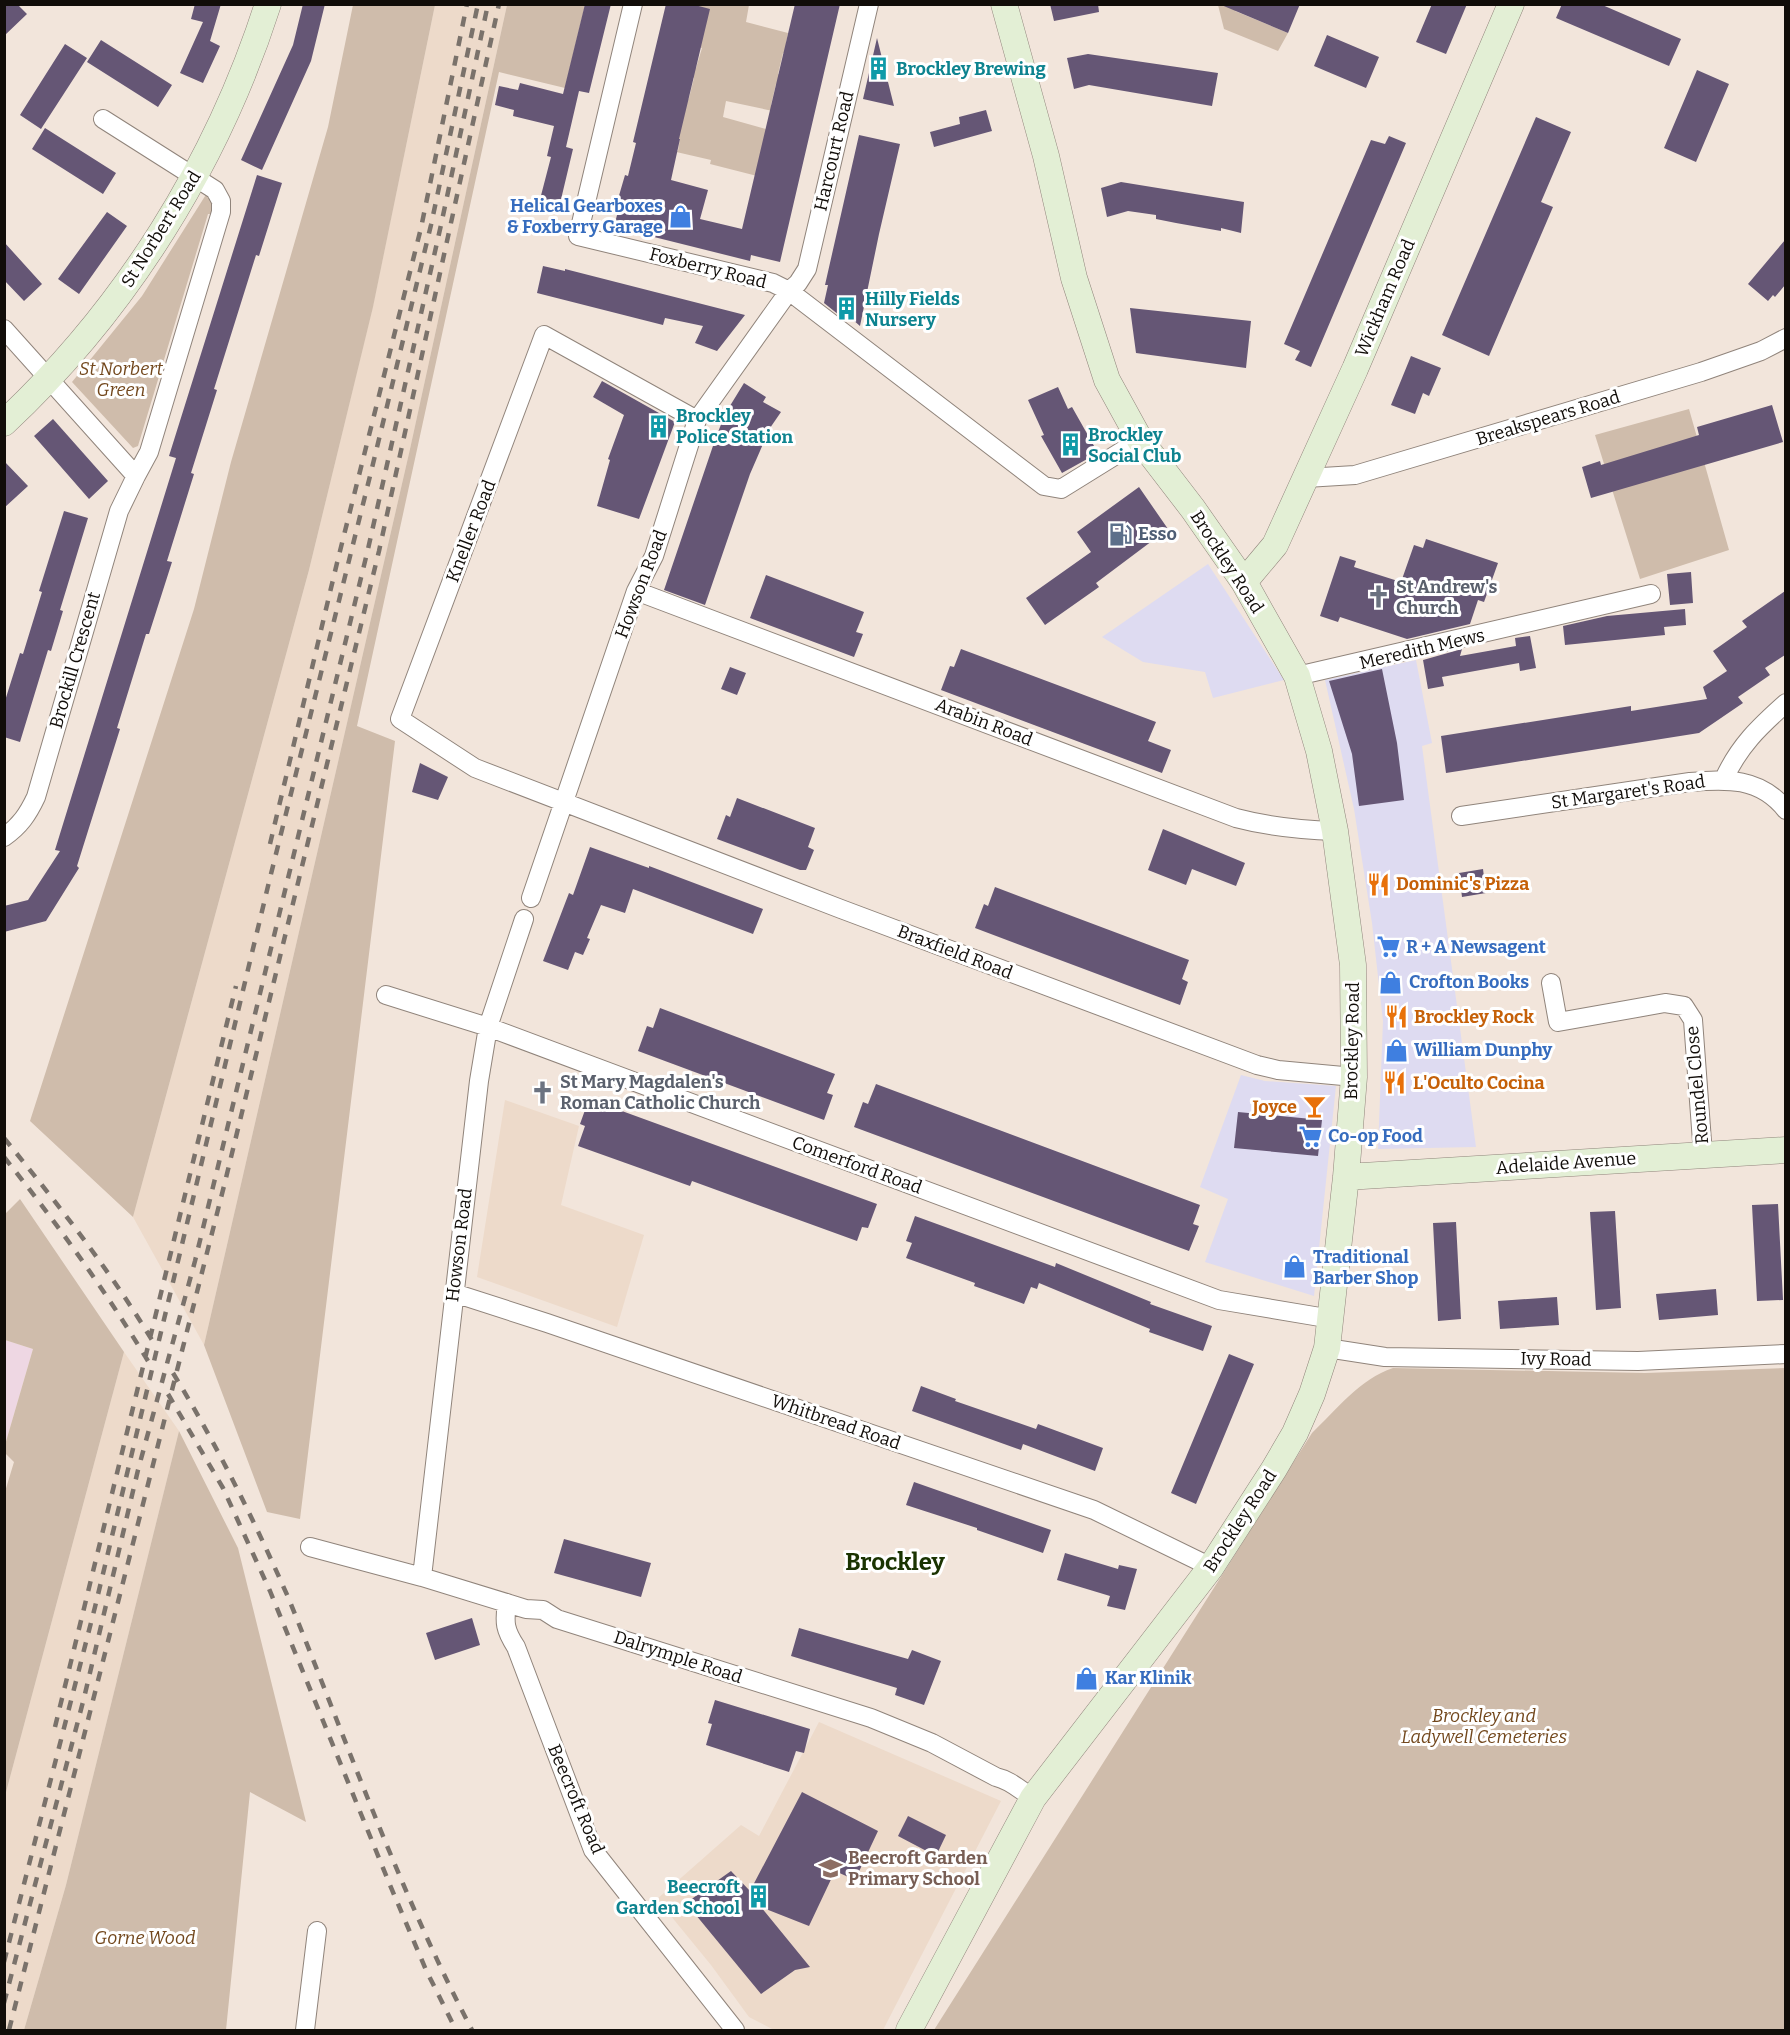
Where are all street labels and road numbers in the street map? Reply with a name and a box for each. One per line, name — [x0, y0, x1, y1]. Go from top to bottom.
street label: Harcourt Road — [810, 89, 859, 213]
street label: St Norbert Road — [116, 166, 206, 291]
street label: Wickham Road — [1350, 235, 1420, 360]
street label: Foxberry Road — [647, 243, 769, 293]
street label: Breakspears Road — [1473, 386, 1623, 450]
street label: Kneller Road — [441, 476, 501, 585]
street label: Brockley Road — [1186, 507, 1269, 618]
street label: Howson Road — [610, 526, 672, 641]
street label: Brockill Crescent — [45, 589, 105, 731]
street label: Meredith Mews — [1357, 624, 1487, 674]
street label: Arabin Road — [932, 693, 1036, 751]
street label: St Margaret's Road — [1550, 770, 1707, 814]
street label: Braxfield Road — [894, 920, 1016, 984]
street label: Brockley Road — [1340, 981, 1364, 1100]
street label: Roundel Close — [1681, 1025, 1713, 1145]
street label: Comerford Road — [789, 1131, 925, 1199]
street label: Adelaide Avenue — [1495, 1147, 1637, 1179]
street label: Howson Road — [441, 1187, 477, 1303]
street label: Ivy Road — [1520, 1347, 1592, 1371]
street label: Whitbread Road — [768, 1390, 904, 1455]
street label: Brockley Road — [1199, 1465, 1282, 1576]
street label: Dalrymple Road — [611, 1626, 745, 1688]
street label: Beecroft Road — [543, 1741, 609, 1857]

